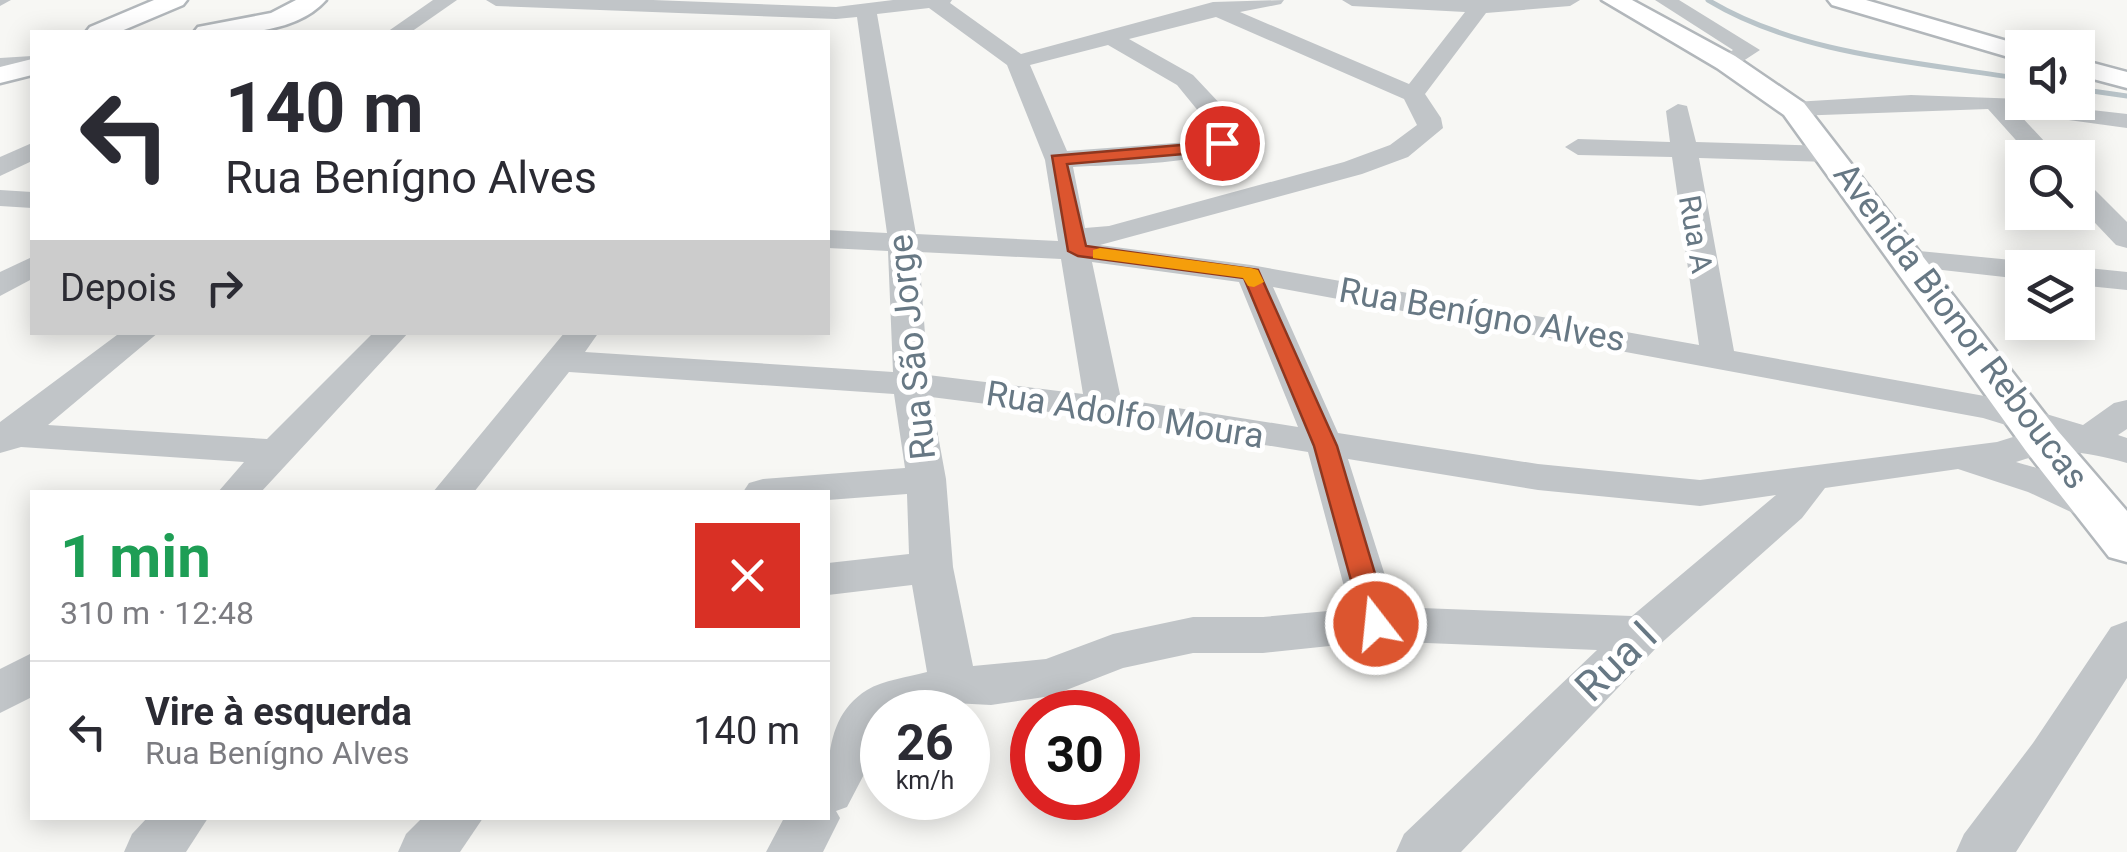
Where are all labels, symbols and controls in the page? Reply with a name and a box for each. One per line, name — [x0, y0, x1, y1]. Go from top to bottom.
map controls — [2005, 30, 2095, 340]
button: sound — [2005, 30, 2095, 120]
text: 140 m — [225, 67, 424, 149]
icon: left — [60, 70, 190, 200]
pin — [1180, 101, 1265, 186]
icon: arrive — [1195, 116, 1250, 171]
button: search — [2005, 140, 2095, 230]
text: Rua Benígno Alves — [225, 151, 597, 204]
street label: Avenida Bionor Reboucas — [1825, 155, 2097, 497]
street label: Rua A — [1672, 192, 1720, 276]
street label: Rua São Jorge — [880, 232, 944, 462]
button: layers — [2005, 250, 2095, 340]
icon: right — [197, 260, 252, 315]
text: Depois — [60, 266, 177, 310]
street label: Rua Benígno Alves — [1336, 270, 1628, 360]
street label: Rua Adolfo Moura — [983, 373, 1267, 457]
text: 1 min — [60, 521, 211, 592]
button: close — [695, 523, 800, 628]
position arrow — [1324, 572, 1428, 676]
text: 310 m · 12:48 — [60, 594, 254, 632]
street label: Rua I — [1565, 611, 1667, 711]
text: Vire à esquerda — [145, 690, 412, 734]
speed limit sign: 30 — [1010, 690, 1140, 820]
icon: left — [60, 704, 115, 759]
text: 140 m — [693, 709, 800, 753]
text: 26 — [896, 714, 954, 772]
text: Rua Benígno Alves — [145, 734, 409, 772]
text: km/h — [896, 766, 954, 795]

